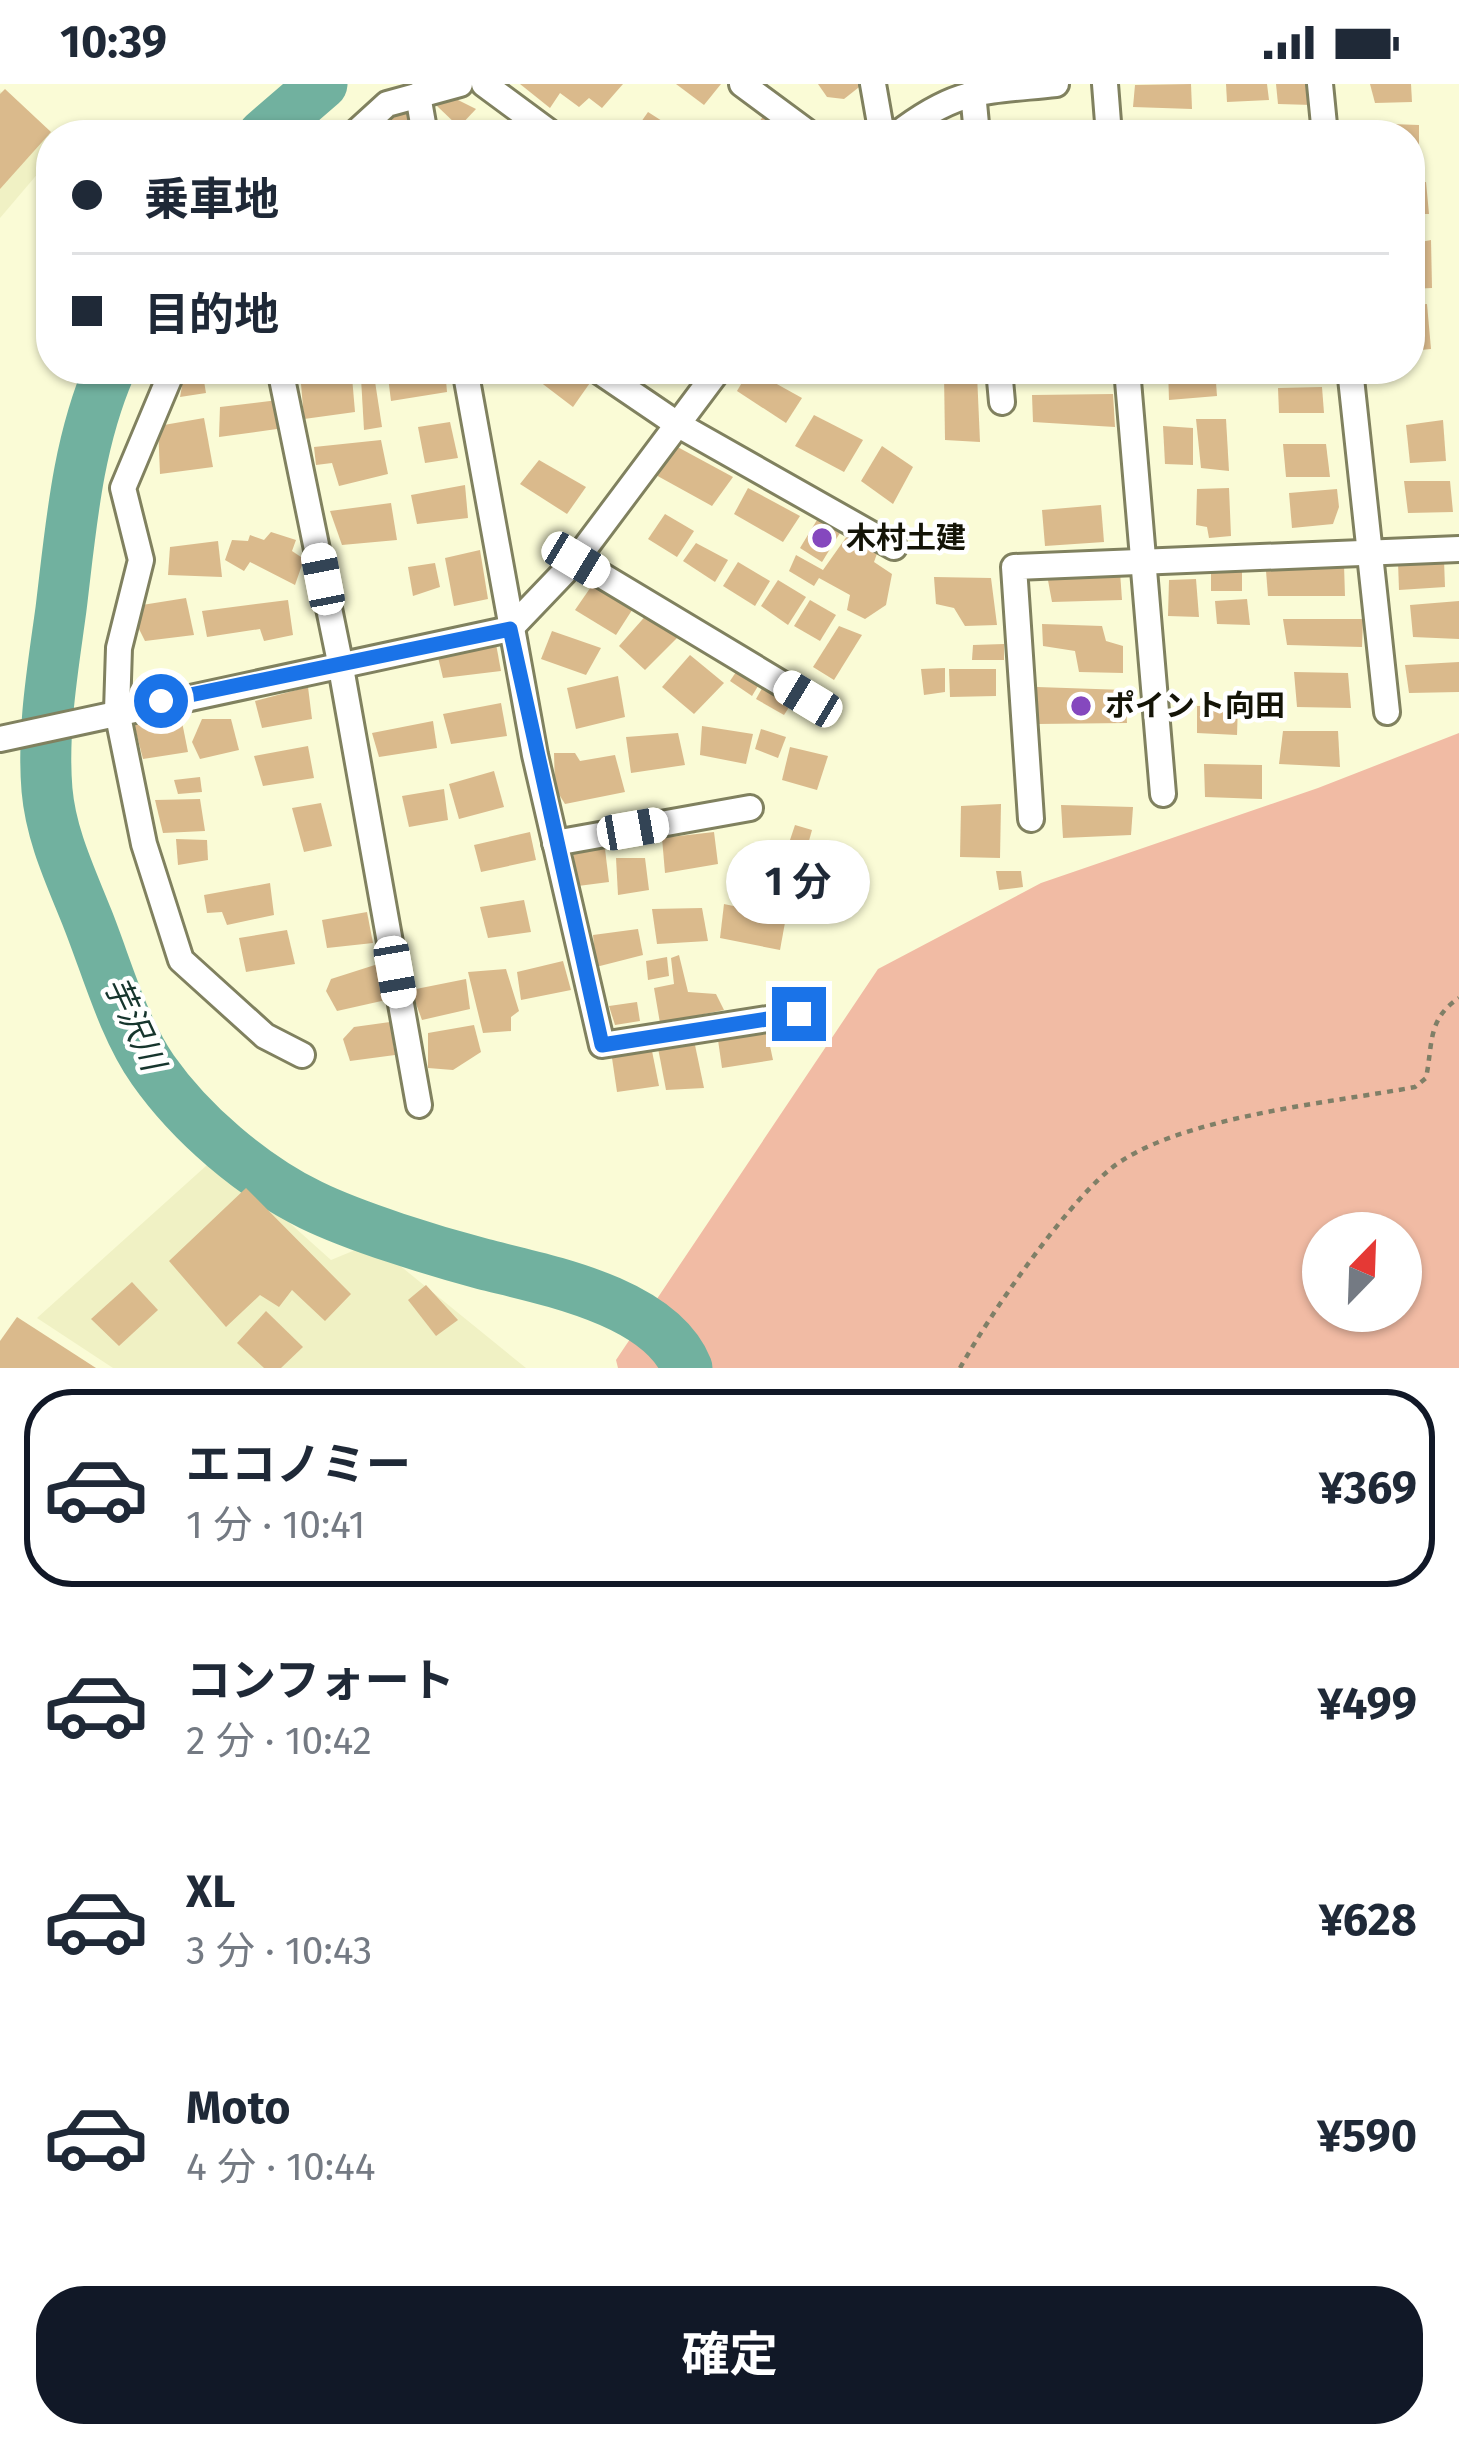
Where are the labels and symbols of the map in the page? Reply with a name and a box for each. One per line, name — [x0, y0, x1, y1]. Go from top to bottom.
place label: 木村土建 — [846, 520, 966, 556]
marker: 木村土建 — [809, 525, 835, 551]
car — [536, 526, 616, 594]
car — [298, 540, 348, 618]
car — [768, 665, 848, 733]
route start — [134, 674, 188, 728]
place label: ポイント向田 — [1105, 688, 1285, 724]
marker: ポイント向田 — [1068, 693, 1094, 719]
car — [594, 805, 672, 853]
callout: 1 分 — [727, 840, 871, 924]
car — [371, 933, 419, 1011]
water label: 芋沢川 — [95, 970, 174, 1079]
route end — [772, 987, 826, 1041]
north arrow — [1302, 1212, 1422, 1332]

